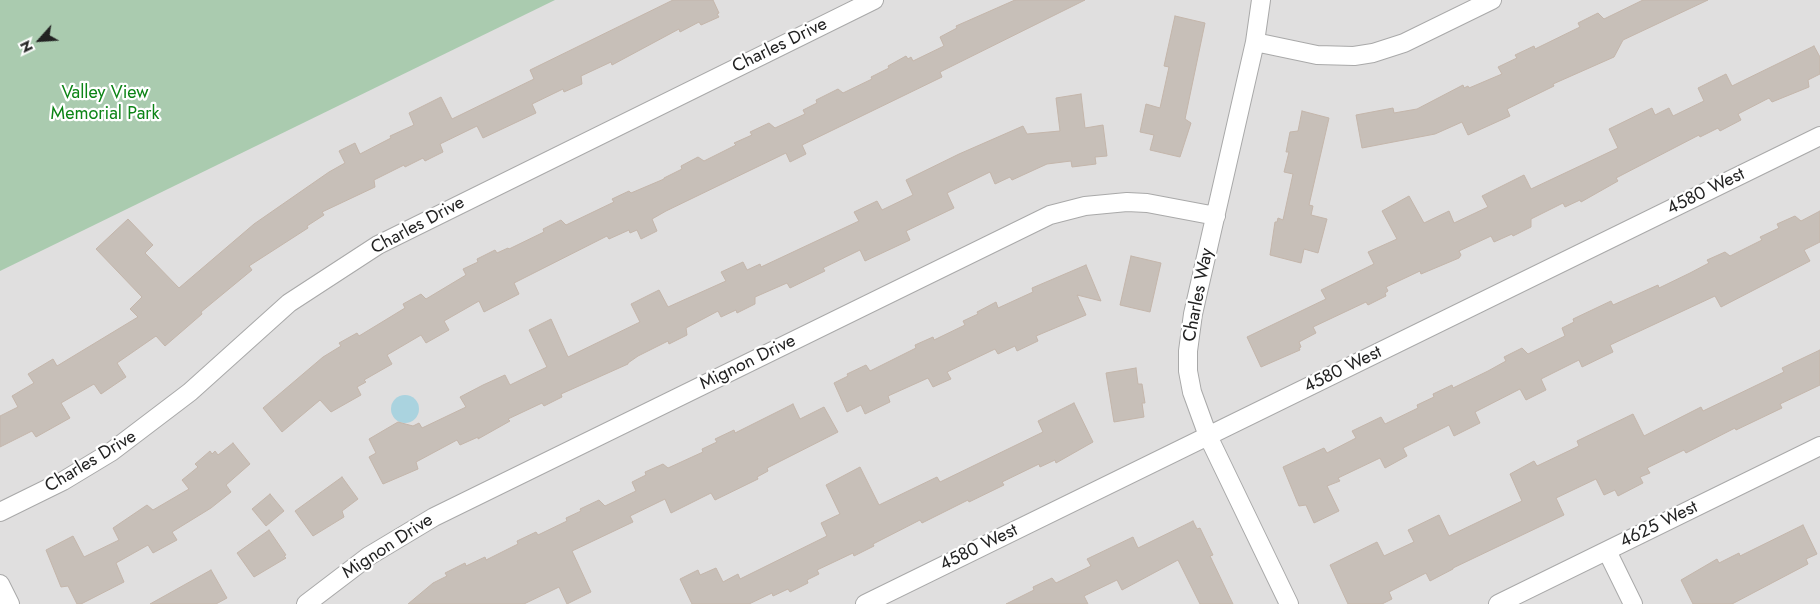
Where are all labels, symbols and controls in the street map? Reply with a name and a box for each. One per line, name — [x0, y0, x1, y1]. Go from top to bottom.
street label: Charles Drive — [729, 14, 831, 78]
north arrow — [15, 15, 65, 65]
text: N — [15, 37, 38, 56]
park label: Valley View Memorial Park — [51, 83, 159, 126]
street label: 4580 West — [1664, 164, 1748, 220]
street label: Charles Drive — [368, 192, 468, 260]
street label: Charles Way — [1179, 246, 1219, 344]
street label: Mignon Drive — [697, 331, 799, 395]
street label: 4580 West — [1301, 342, 1385, 398]
street label: Charles Drive — [41, 426, 141, 498]
street label: 4625 West — [1617, 497, 1701, 553]
street label: Mignon Drive — [339, 510, 437, 584]
street label: 4580 West — [937, 520, 1021, 576]

